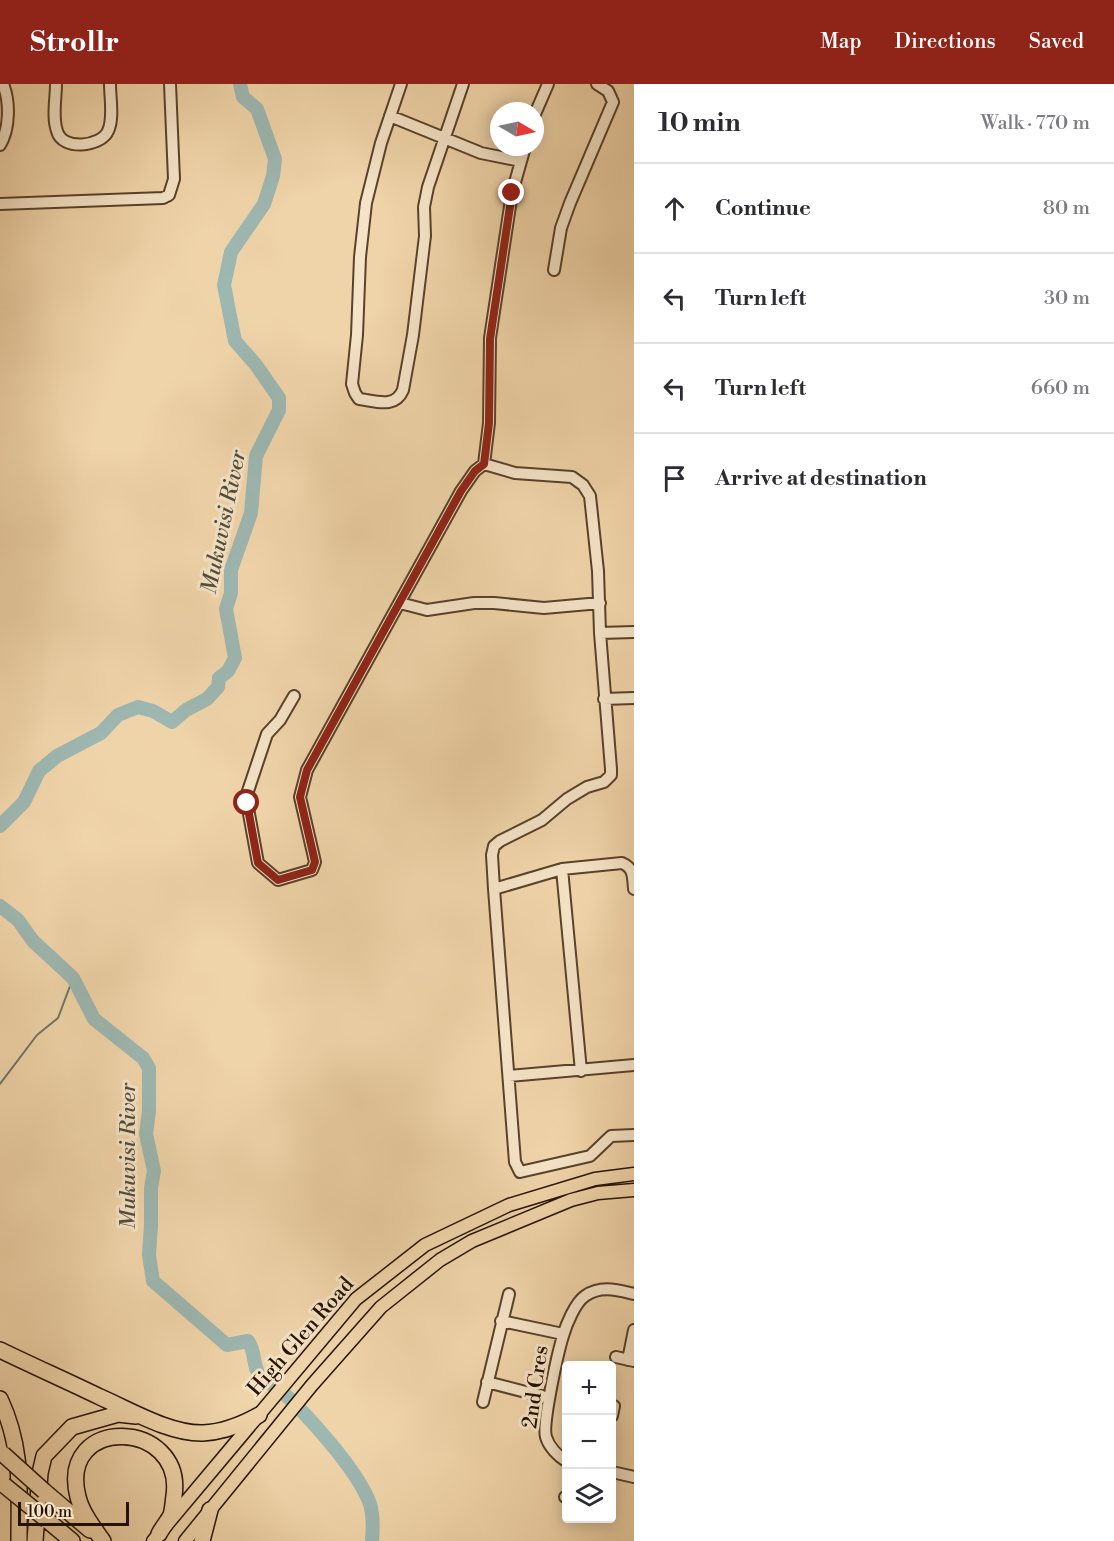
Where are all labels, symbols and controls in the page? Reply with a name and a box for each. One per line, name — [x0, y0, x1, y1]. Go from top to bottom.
text: Strollr — [30, 25, 119, 60]
text: Map — [820, 29, 862, 55]
text: Directions — [895, 29, 996, 55]
text: Saved — [1029, 29, 1084, 55]
north arrow — [490, 102, 544, 156]
text: 10 min — [658, 107, 741, 139]
text: Walk · 770 m — [981, 111, 1090, 136]
route end — [498, 179, 524, 205]
icon: ahead — [658, 192, 691, 225]
text: Continue — [715, 195, 811, 222]
text: 80 m — [1043, 196, 1090, 221]
icon: left — [658, 282, 691, 315]
text: Turn left — [715, 285, 806, 312]
text: 30 m — [1044, 286, 1090, 311]
icon: left — [658, 372, 691, 405]
text: Turn left — [715, 375, 806, 402]
text: 660 m — [1031, 376, 1090, 401]
water label: Mukuvisi River — [196, 447, 253, 596]
icon: arrive — [658, 462, 691, 495]
text: Arrive at destination — [715, 465, 927, 492]
route start — [233, 789, 259, 815]
water label: Mukuvisi River — [115, 1082, 142, 1229]
street label: High Glen Road — [242, 1272, 360, 1402]
street label: 2nd Cres — [517, 1344, 555, 1430]
map controls — [562, 1361, 616, 1523]
button: + — [562, 1361, 616, 1415]
button: − — [562, 1415, 616, 1469]
button: layers — [562, 1469, 616, 1523]
scale bar — [18, 1499, 129, 1526]
text: 100 m — [27, 1502, 72, 1522]

